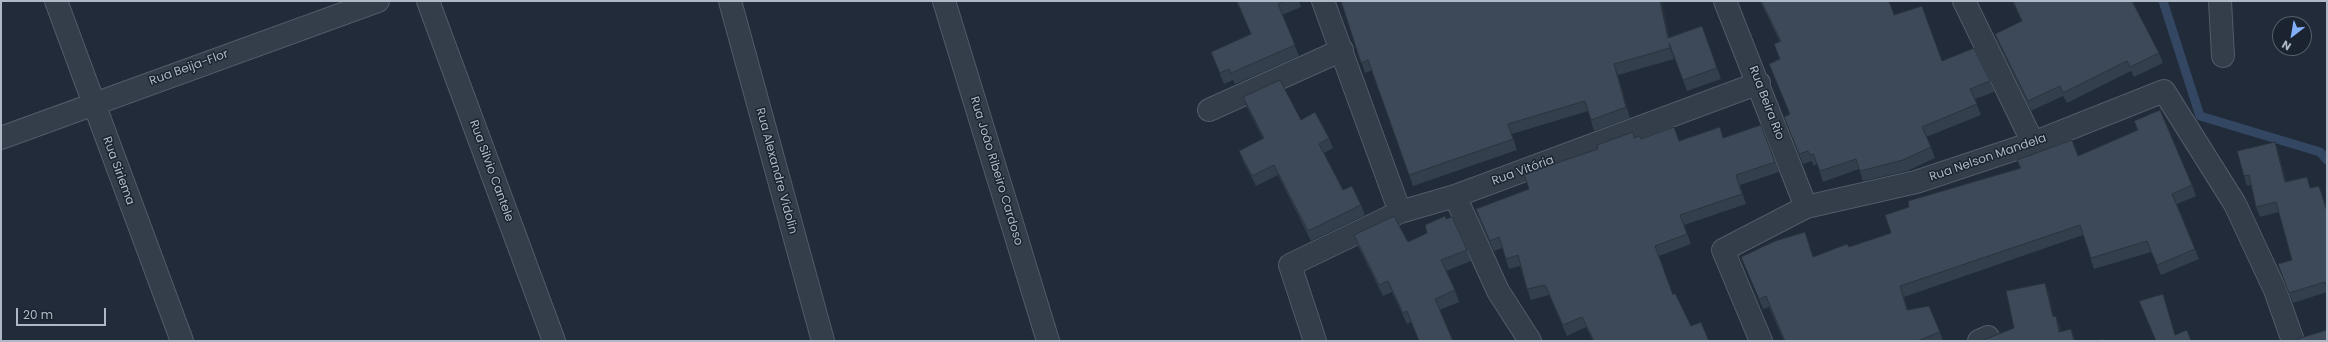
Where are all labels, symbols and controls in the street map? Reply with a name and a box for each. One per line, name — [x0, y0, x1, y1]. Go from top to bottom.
north arrow — [2272, 16, 2312, 56]
text: N — [2279, 36, 2294, 54]
street label: Rua Beija-Flor — [148, 47, 230, 89]
street label: Rua Beira Rio — [1745, 64, 1787, 142]
street label: Rua João Ribeiro Cardoso — [966, 95, 1026, 247]
street label: Rua Alexandre Vidolin — [752, 106, 800, 236]
street label: Rua Silvio Cantele — [466, 118, 516, 224]
street label: Rua Nelson Mandela — [1928, 131, 2048, 185]
street label: Rua Siriema — [99, 135, 137, 207]
street label: Rua Vitória — [1490, 153, 1556, 189]
scale bar — [18, 300, 108, 326]
text: 20 m — [23, 306, 53, 323]

